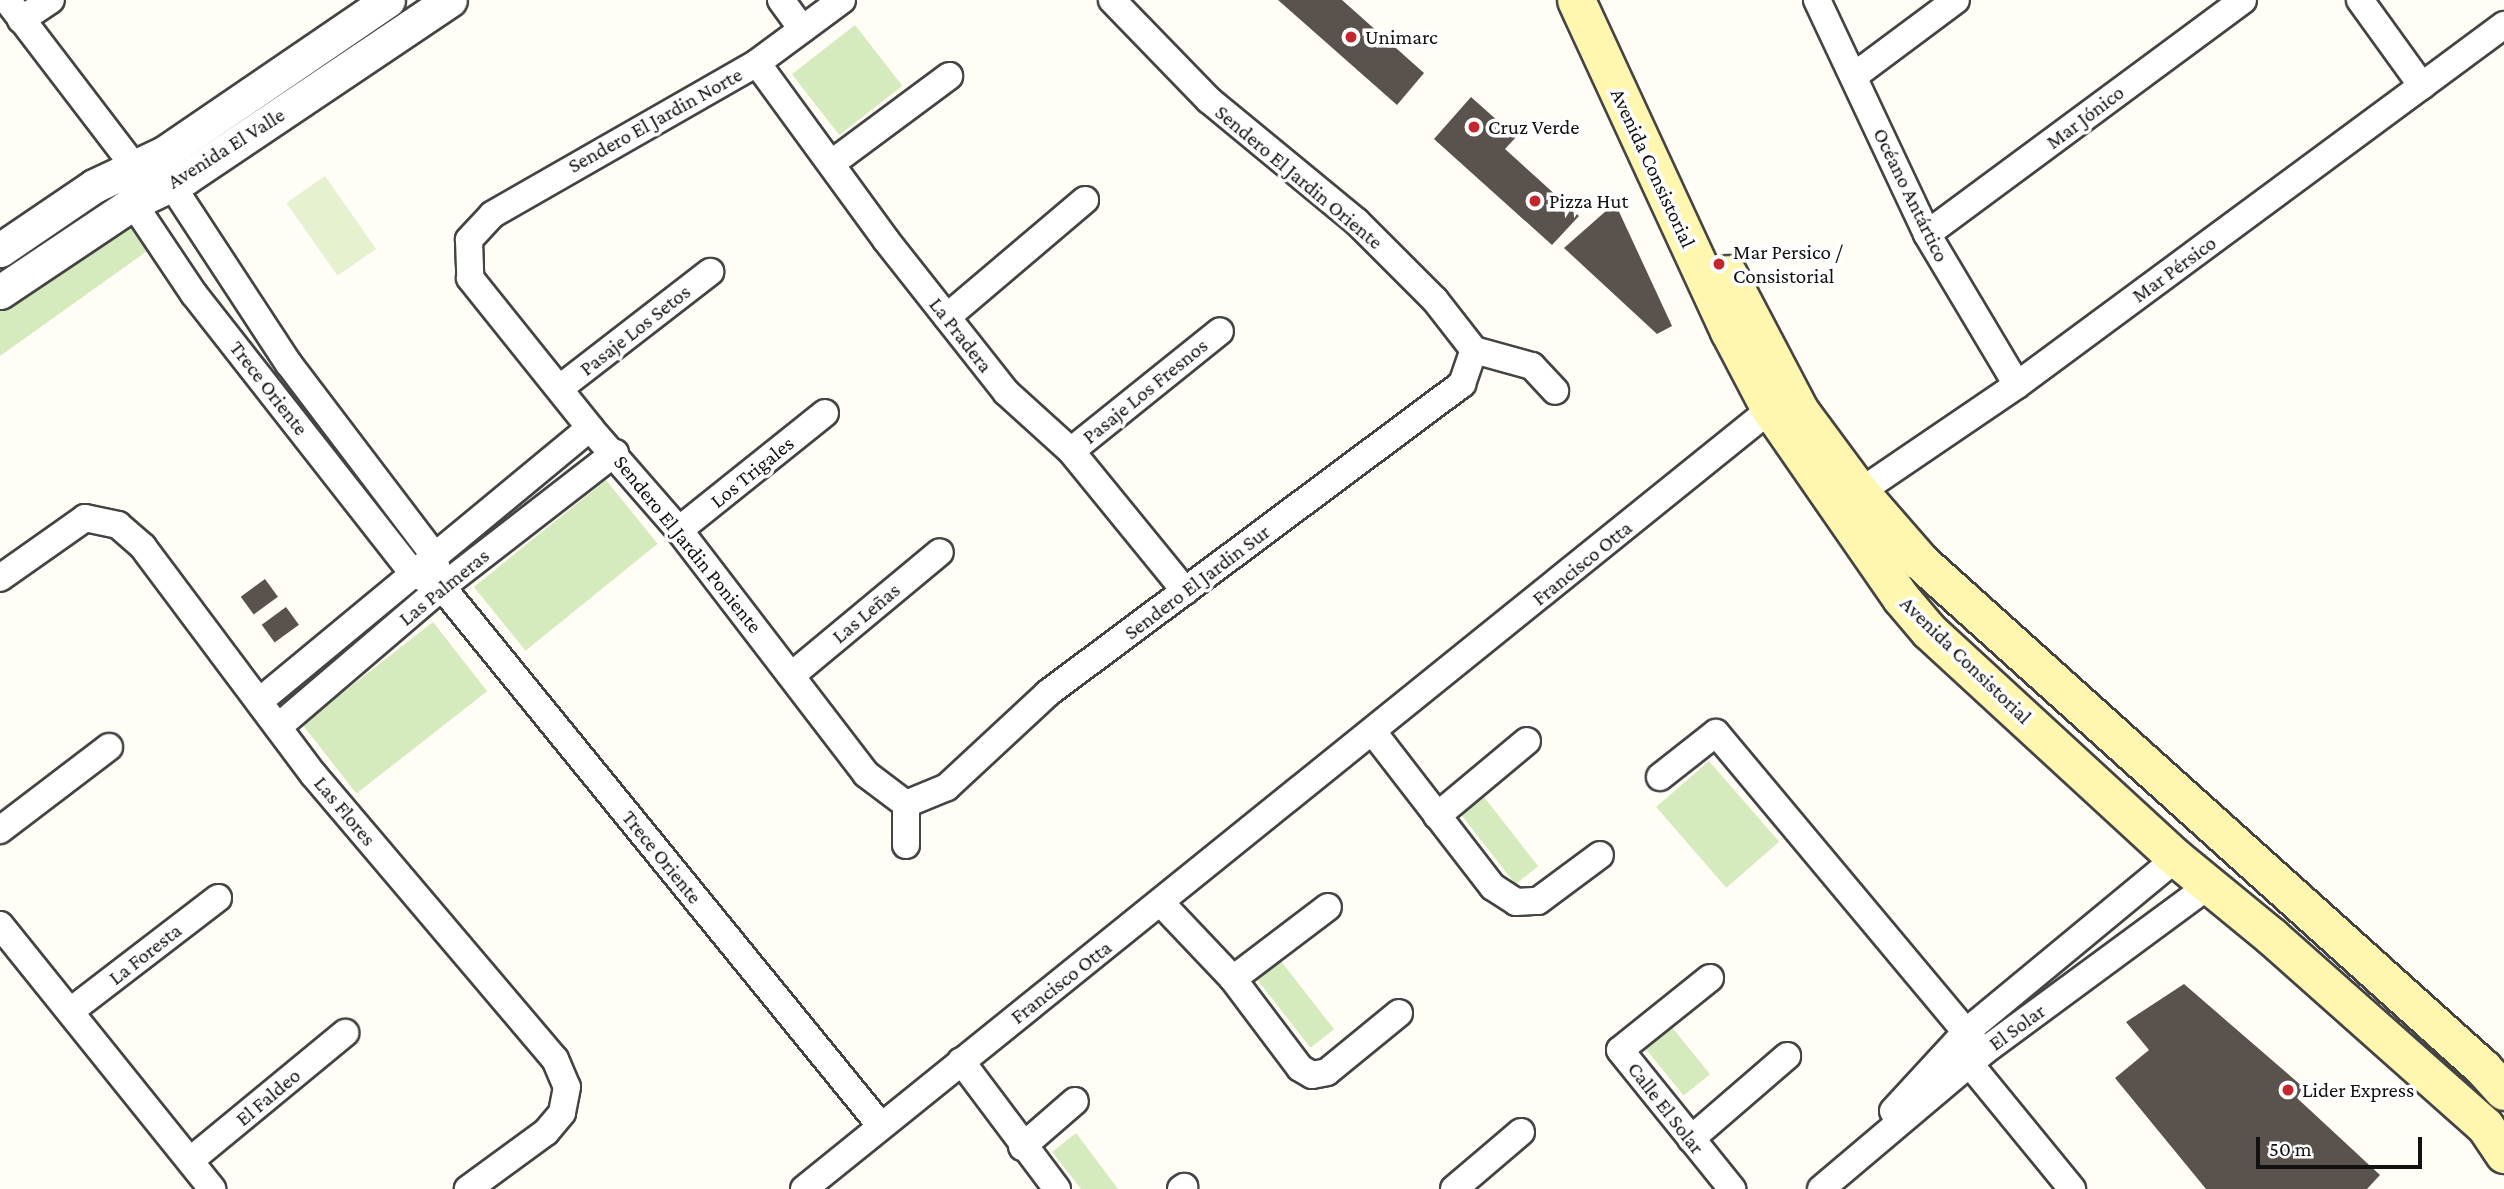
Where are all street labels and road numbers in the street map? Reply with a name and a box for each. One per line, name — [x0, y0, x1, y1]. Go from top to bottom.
street label: Sendero El Jardin Norte — [564, 62, 746, 178]
street label: Mar Jónico — [2041, 80, 2129, 154]
street label: Avenida Consistorial — [1605, 84, 1701, 252]
street label: Sendero El Jardin Oriente — [1210, 99, 1388, 255]
street label: Avenida El Valle — [163, 102, 289, 194]
street label: Océano Antártico — [1868, 124, 1954, 266]
street label: Mar Pérsico — [2127, 230, 2221, 308]
street label: Pasaje Los Setos — [575, 279, 695, 381]
street label: La Pradera — [924, 292, 998, 378]
street label: Pasaje Los Fresnos — [1077, 333, 1213, 449]
street label: Trece Oriente — [224, 336, 314, 440]
street label: Los Trigales — [705, 431, 799, 513]
street label: Sendero El Jardin Poniente — [609, 450, 767, 638]
street label: Francisco Otta — [1527, 515, 1637, 611]
street label: Sendero El Jardin Sur — [1119, 519, 1275, 645]
street label: Las Palmeras — [394, 543, 494, 631]
street label: Las Leñas — [827, 577, 905, 649]
street label: Avenida Consistorial — [1895, 591, 2037, 729]
street label: Las Flores — [309, 771, 381, 851]
street label: Trece Oriente — [617, 805, 707, 909]
street label: La Foresta — [104, 918, 186, 990]
street label: Francisco Otta — [1005, 935, 1117, 1029]
street label: El Solar — [1984, 998, 2050, 1056]
street label: Calle El Solar — [1622, 1057, 1710, 1159]
street label: El Faldeo — [231, 1063, 305, 1131]

